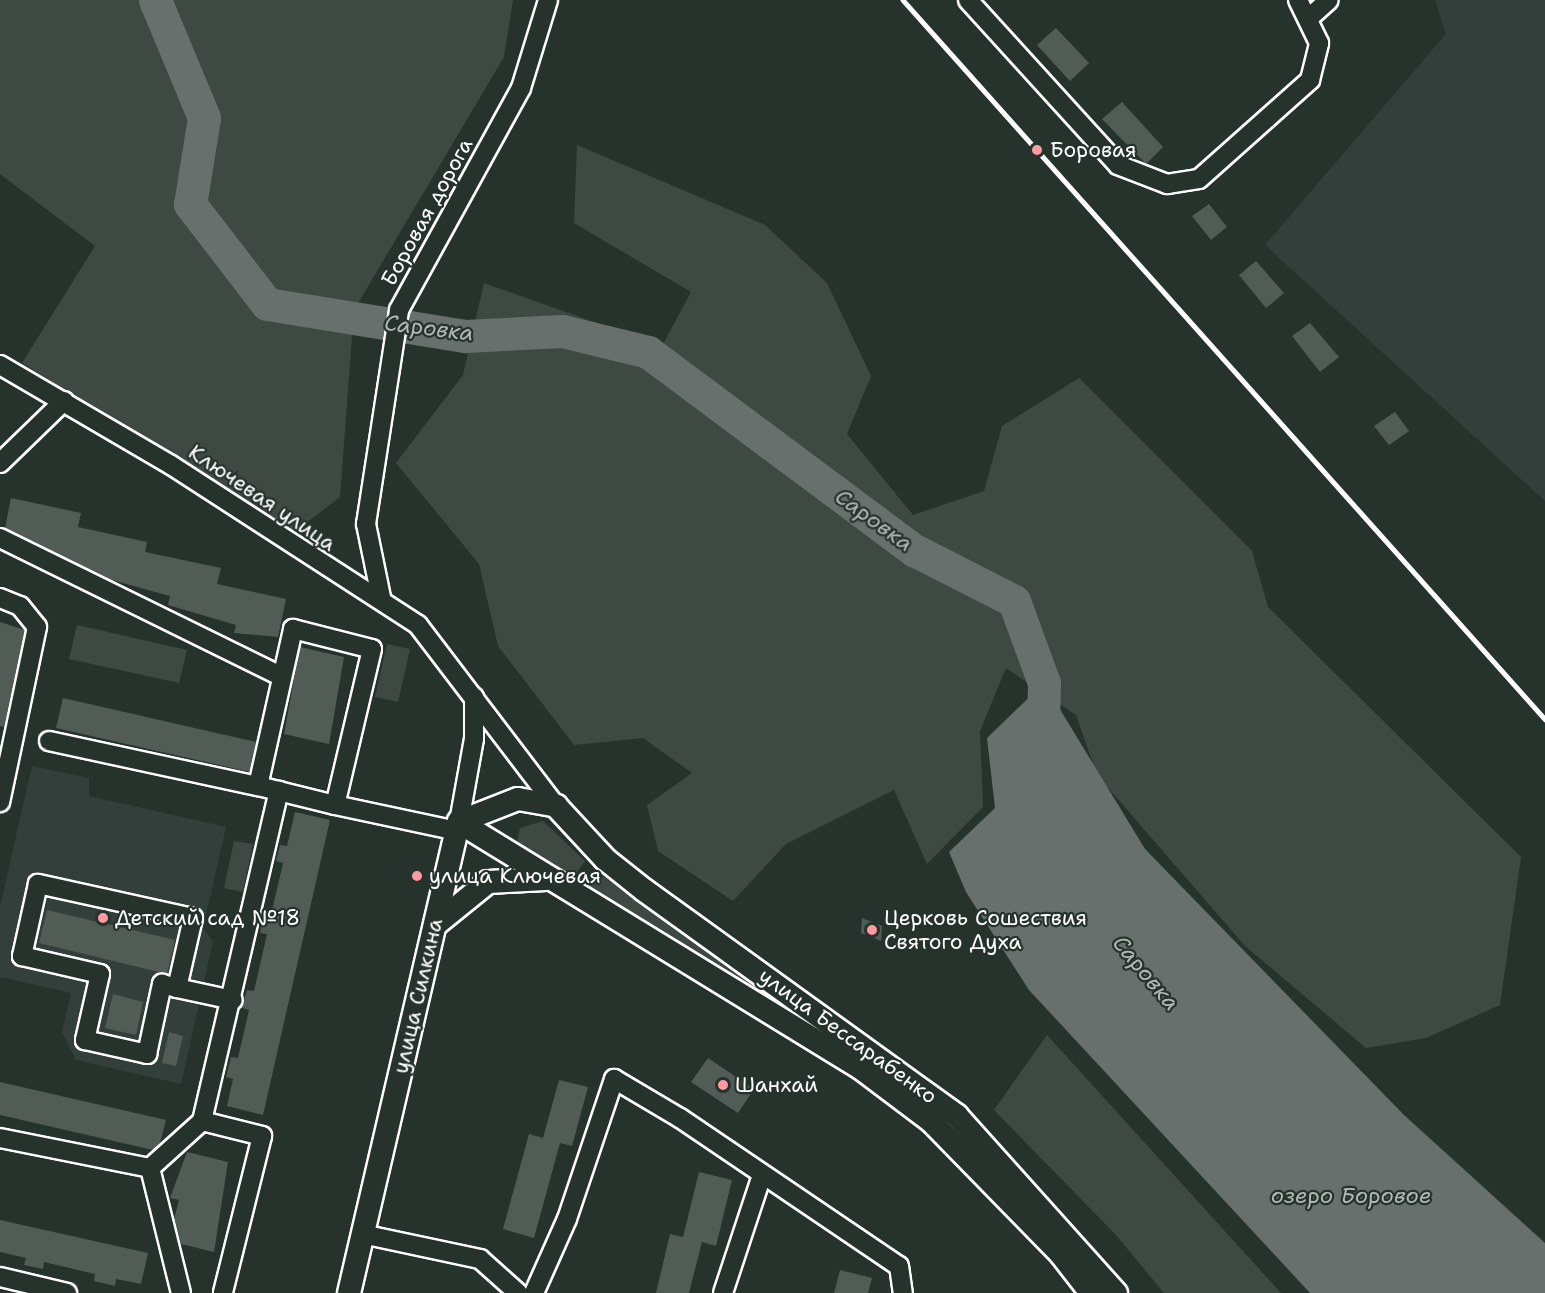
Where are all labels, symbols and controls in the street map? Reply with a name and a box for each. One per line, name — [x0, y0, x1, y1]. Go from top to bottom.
street label: Боровая дорога — [376, 134, 478, 290]
place label: Боровая — [1050, 137, 1137, 163]
marker: Боровая — [1028, 141, 1046, 159]
water label: Саровка — [383, 309, 475, 347]
street label: Ключевая улица — [184, 439, 340, 557]
water label: Саровка — [830, 483, 918, 557]
place label: улица Ключевая — [429, 863, 601, 889]
marker: улица Ключевая — [410, 869, 424, 883]
place label: Детский сад №18 — [115, 905, 300, 931]
place label: Церковь Сошествия Святого Духа — [884, 905, 1087, 955]
marker: Детский сад №18 — [96, 911, 110, 925]
street label: улица Силкина — [388, 916, 448, 1076]
marker: Церковь Сошествия Святого Духа — [865, 923, 879, 937]
water label: Саровка — [1107, 930, 1185, 1016]
street label: улица Бессарабенко — [754, 963, 942, 1109]
place label: Шанхай — [735, 1072, 818, 1098]
marker: Шанхай — [716, 1078, 730, 1092]
water label: озеро Боровое — [1271, 1183, 1431, 1209]

